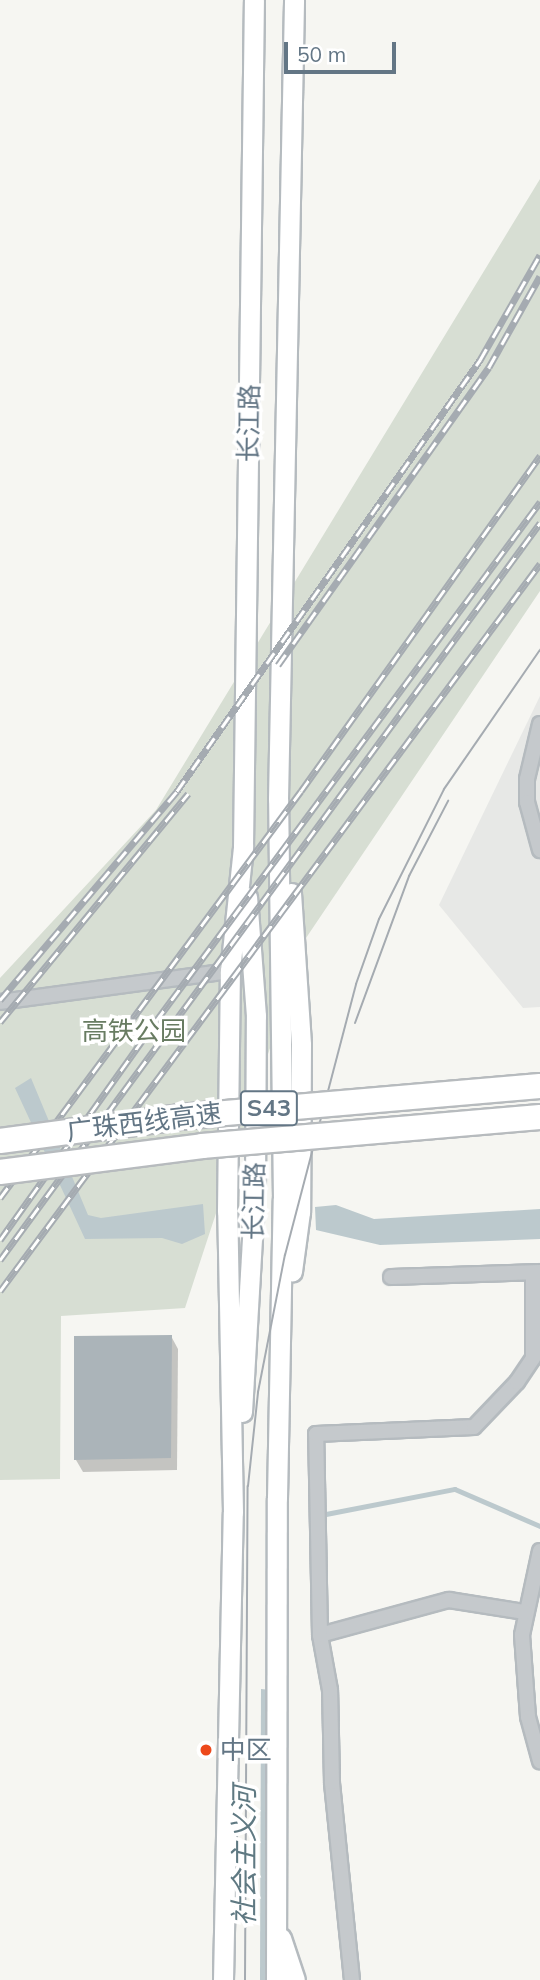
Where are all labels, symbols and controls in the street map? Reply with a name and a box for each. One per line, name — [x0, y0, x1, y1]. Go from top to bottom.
scale bar — [288, 28, 400, 72]
text: 50 m — [297, 41, 346, 67]
street label: 长江路 — [233, 384, 265, 462]
park label: 高铁公园 — [82, 1015, 186, 1047]
road number: S43 — [239, 1088, 299, 1128]
street label: 广珠西线高速 — [65, 1097, 223, 1147]
street label: 长江路 — [238, 1162, 270, 1240]
place label: 中区 — [220, 1734, 272, 1766]
marker: 中区 — [198, 1742, 214, 1758]
water label: 社会主义河 — [227, 1786, 261, 1926]

